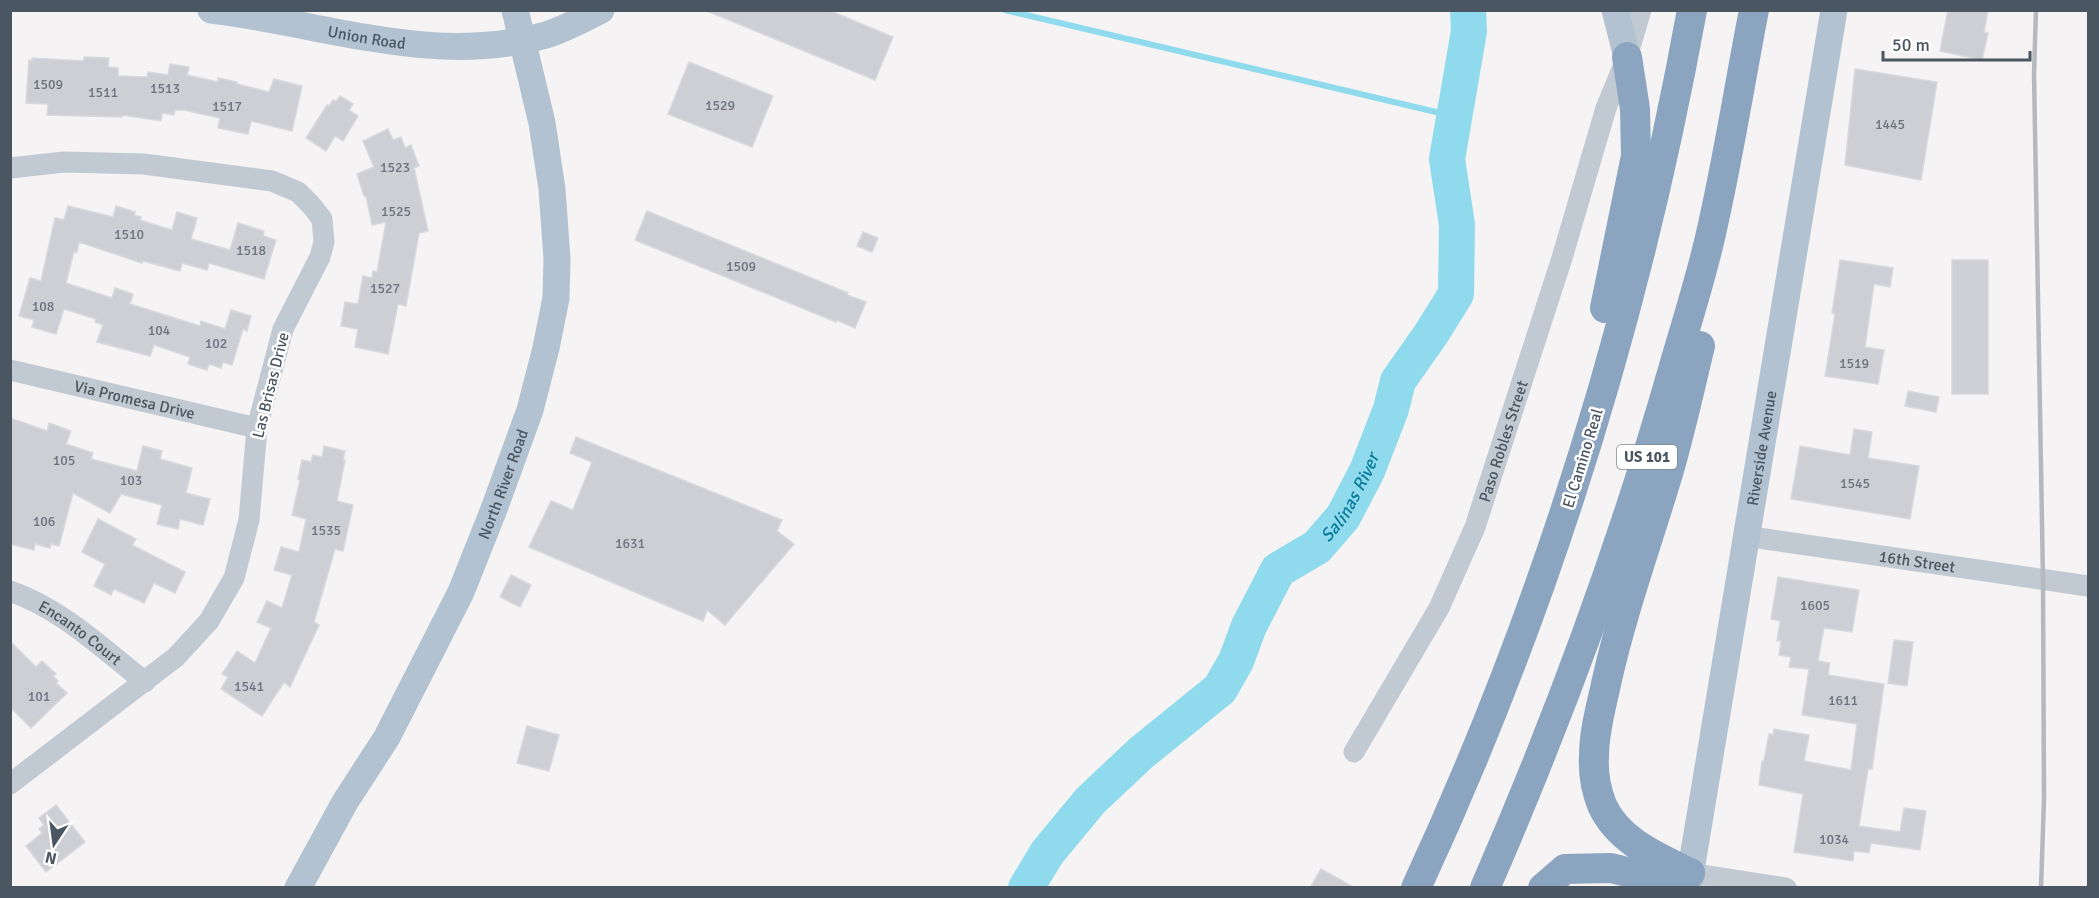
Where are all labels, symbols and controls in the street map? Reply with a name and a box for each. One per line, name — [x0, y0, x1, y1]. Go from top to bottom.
street label: Union Road — [326, 22, 407, 54]
scale bar — [1883, 24, 2030, 62]
text: 50 m — [1892, 34, 1930, 56]
house number: 1509 — [33, 76, 63, 93]
house number: 1513 — [150, 80, 180, 97]
house number: 1511 — [88, 84, 118, 101]
house number: 1529 — [705, 97, 735, 114]
house number: 1517 — [212, 98, 242, 115]
house number: 1445 — [1875, 116, 1905, 133]
house number: 1523 — [380, 159, 410, 176]
house number: 1525 — [381, 203, 411, 220]
house number: 1510 — [114, 226, 144, 243]
house number: 1518 — [236, 242, 266, 259]
house number: 1509 — [726, 258, 756, 275]
house number: 1527 — [370, 280, 400, 297]
house number: 108 — [32, 298, 54, 315]
house number: 104 — [148, 322, 171, 339]
street label: Las Brisas Drive — [248, 330, 294, 440]
house number: 102 — [205, 335, 227, 352]
house number: 1519 — [1839, 355, 1869, 372]
street label: Via Promesa Drive — [72, 376, 197, 424]
street label: Paso Robles Street — [1475, 378, 1533, 505]
street label: Riverside Avenue — [1743, 389, 1782, 507]
street label: El Camino Real — [1558, 406, 1608, 510]
street label: North River Road — [474, 427, 533, 542]
road number: US 101 — [1617, 445, 1677, 469]
water label: Salinas River — [1316, 448, 1385, 546]
house number: 105 — [53, 452, 75, 469]
house number: 103 — [120, 472, 142, 489]
house number: 1545 — [1840, 475, 1870, 492]
house number: 106 — [33, 513, 55, 530]
house number: 1535 — [311, 522, 341, 539]
house number: 1631 — [615, 535, 645, 552]
street label: 16th Street — [1878, 547, 1957, 578]
street label: Encanto Court — [35, 596, 126, 670]
house number: 1605 — [1800, 597, 1830, 614]
house number: 1541 — [234, 678, 264, 695]
house number: 101 — [28, 688, 50, 705]
house number: 1611 — [1828, 692, 1858, 709]
north arrow — [24, 814, 84, 874]
house number: 1034 — [1819, 831, 1850, 848]
text: N — [43, 847, 59, 869]

